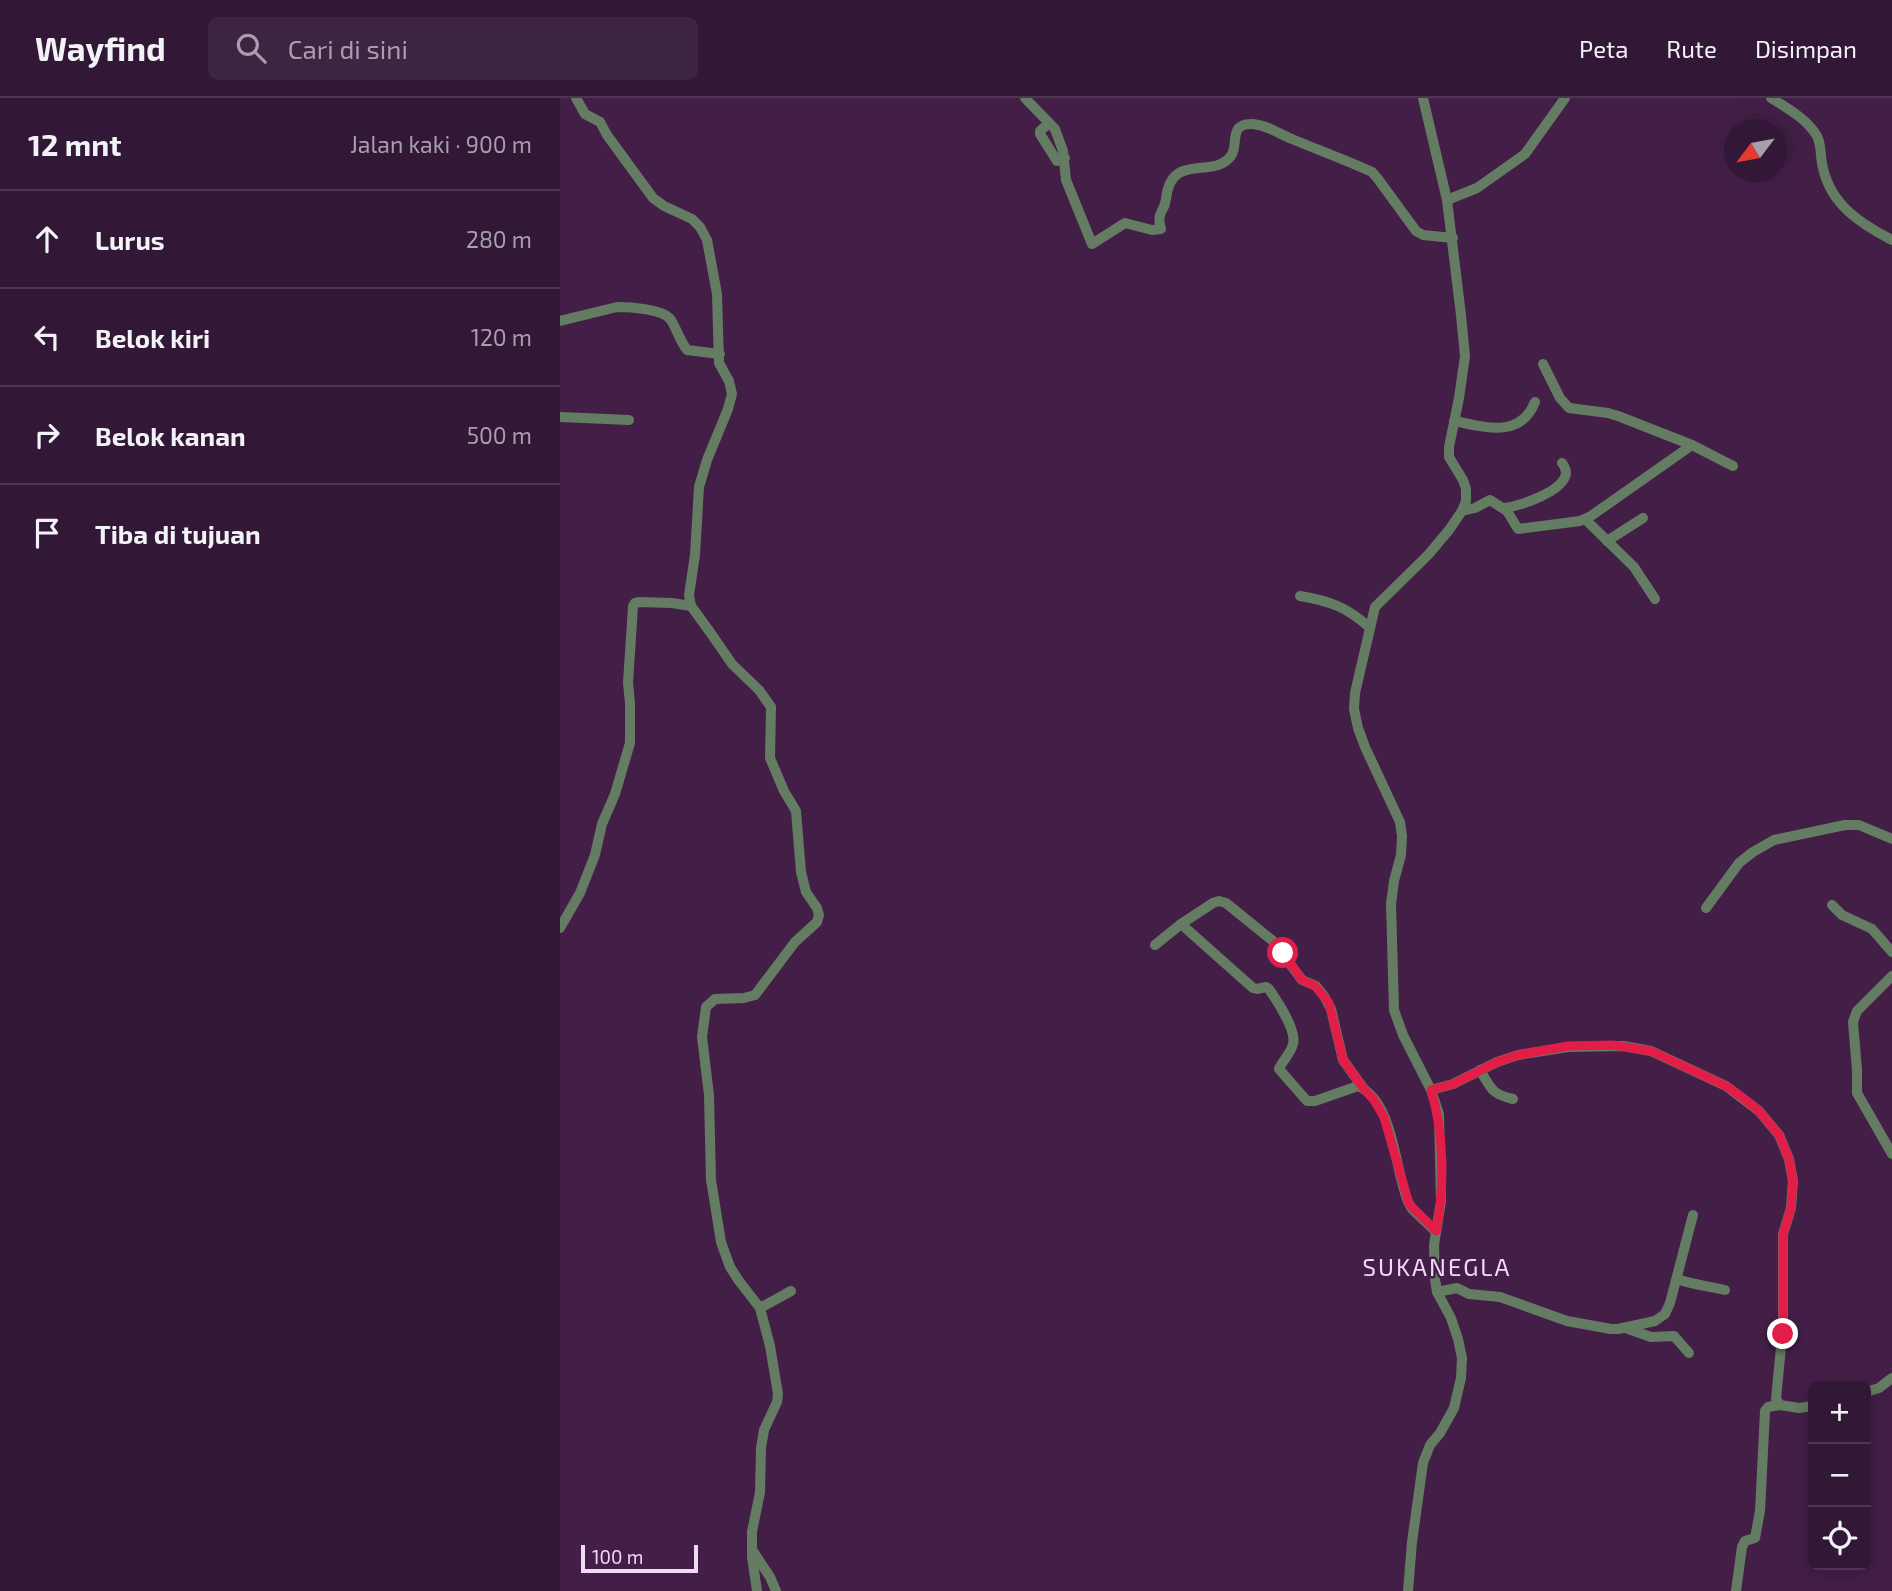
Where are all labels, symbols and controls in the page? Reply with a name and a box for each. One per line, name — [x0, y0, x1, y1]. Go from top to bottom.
search box — [208, 17, 698, 80]
text: Wayfind — [35, 28, 166, 68]
icon: search — [232, 29, 270, 67]
text: Cari di sini — [288, 33, 408, 64]
text: Peta — [1579, 34, 1628, 63]
text: Rute — [1666, 34, 1717, 63]
text: Disimpan — [1755, 34, 1857, 63]
north arrow — [1724, 119, 1787, 182]
text: 12 mnt — [28, 126, 122, 162]
text: Jalan kaki · 900 m — [350, 130, 532, 158]
icon: ahead — [28, 220, 66, 258]
text: Lurus — [95, 224, 165, 255]
text: 280 m — [466, 225, 532, 253]
icon: left — [28, 318, 66, 356]
text: Belok kiri — [95, 322, 210, 353]
text: 120 m — [471, 323, 532, 351]
icon: right — [28, 416, 66, 454]
text: Belok kanan — [95, 420, 246, 451]
text: 500 m — [467, 421, 532, 449]
icon: arrive — [28, 514, 66, 552]
text: Tiba di tujuan — [95, 518, 261, 549]
route start — [1267, 937, 1298, 968]
district label: SUKANEGLA — [1362, 1252, 1512, 1281]
route end — [1767, 1318, 1798, 1349]
map controls — [1808, 1381, 1871, 1570]
button: + — [1808, 1381, 1871, 1444]
button: − — [1808, 1444, 1871, 1507]
button: locate — [1808, 1507, 1871, 1570]
scale bar — [581, 1542, 698, 1574]
text: 100 m — [592, 1545, 643, 1568]

